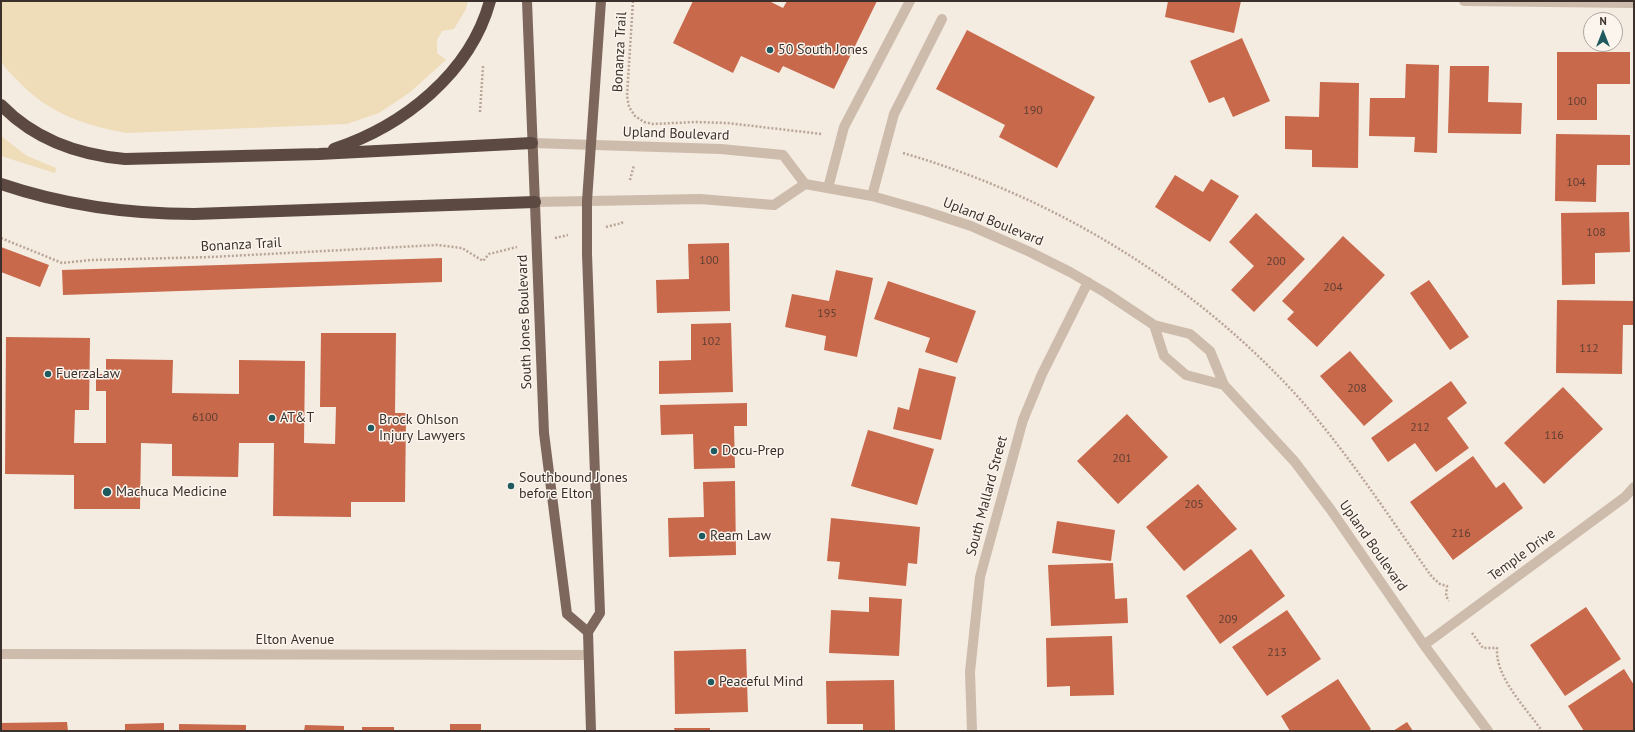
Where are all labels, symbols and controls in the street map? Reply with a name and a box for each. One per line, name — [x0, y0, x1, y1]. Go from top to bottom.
street label: Bonanza Trail — [609, 11, 631, 93]
north arrow — [1583, 12, 1623, 52]
text: N — [1599, 14, 1607, 28]
place label: 50 South Jones — [778, 42, 868, 58]
marker: 50 South Jones — [765, 45, 775, 55]
house number: 100 — [1567, 95, 1587, 109]
house number: 190 — [1023, 104, 1043, 118]
street label: Upland Boulevard — [622, 124, 730, 144]
house number: 104 — [1566, 176, 1586, 190]
street label: Upland Boulevard — [940, 194, 1046, 250]
house number: 108 — [1586, 226, 1606, 240]
street label: Bonanza Trail — [200, 234, 282, 256]
street label: South Jones Boulevard — [514, 254, 536, 390]
house number: 100 — [699, 254, 719, 268]
house number: 200 — [1266, 255, 1286, 269]
house number: 204 — [1323, 281, 1343, 295]
house number: 195 — [817, 307, 837, 321]
house number: 102 — [701, 335, 721, 349]
house number: 112 — [1579, 342, 1599, 356]
place label: FuerzaLaw — [56, 366, 120, 382]
marker: FuerzaLaw — [43, 369, 53, 379]
house number: 208 — [1347, 382, 1367, 396]
place label: AT&T — [280, 410, 314, 426]
house number: 6100 — [192, 411, 218, 425]
place label: Brock Ohlson Injury Lawyers — [379, 412, 465, 444]
marker: AT&T — [267, 413, 277, 423]
house number: 212 — [1410, 421, 1430, 435]
marker: Brock Ohlson Injury Lawyers — [366, 423, 376, 433]
house number: 116 — [1544, 429, 1564, 443]
street label: South Mallard Street — [963, 434, 1011, 558]
place label: Docu-Prep — [722, 443, 784, 459]
marker: Docu-Prep — [709, 446, 719, 456]
house number: 201 — [1112, 452, 1132, 466]
place label: Southbound Jones before Elton — [519, 470, 628, 502]
marker: Southbound Jones before Elton — [506, 481, 516, 491]
place label: Machuca Medicine — [116, 484, 227, 500]
marker: Machuca Medicine — [101, 486, 113, 498]
street label: Upland Boulevard — [1336, 497, 1410, 595]
house number: 205 — [1184, 498, 1204, 512]
street label: Temple Drive — [1485, 525, 1559, 585]
house number: 216 — [1451, 527, 1471, 541]
place label: Ream Law — [710, 528, 771, 544]
marker: Ream Law — [697, 531, 707, 541]
house number: 209 — [1218, 613, 1238, 627]
street label: Elton Avenue — [256, 632, 334, 648]
house number: 213 — [1267, 646, 1287, 660]
place label: Peaceful Mind — [719, 674, 803, 690]
marker: Peaceful Mind — [706, 677, 716, 687]

